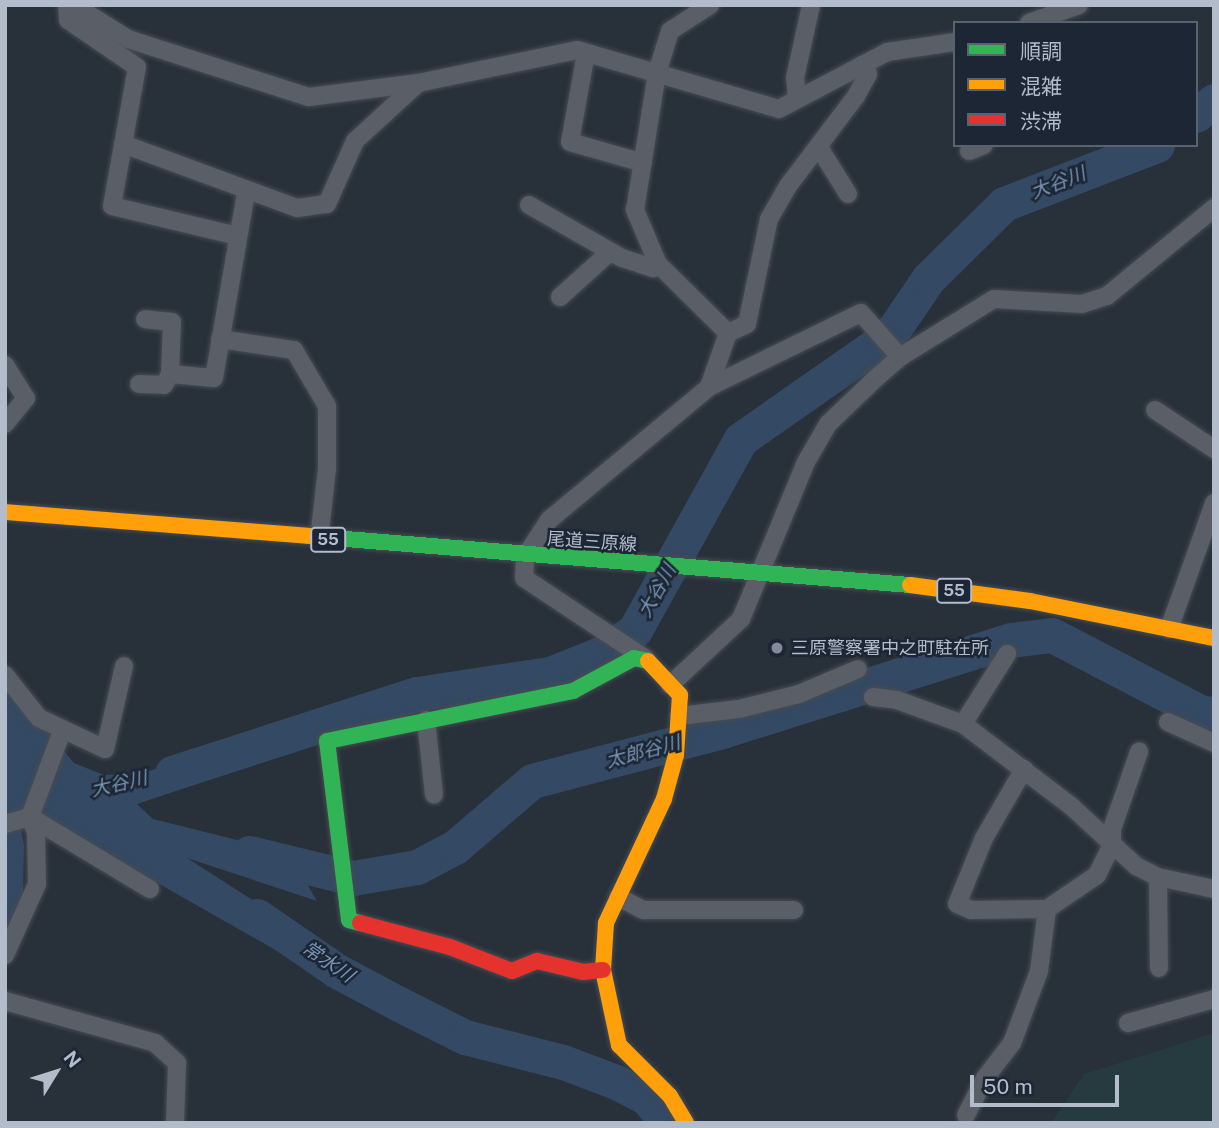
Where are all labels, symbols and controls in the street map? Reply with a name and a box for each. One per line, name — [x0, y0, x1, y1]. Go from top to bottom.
legend — [953, 21, 1198, 147]
text: 順調 — [1020, 39, 1062, 64]
text: 混雑 — [1020, 74, 1062, 99]
text: 渋滞 — [1020, 109, 1062, 134]
water label: 大谷川 — [1027, 162, 1089, 204]
road number: 55 — [309, 527, 347, 552]
street label: 尾道三原線 — [546, 528, 638, 556]
water label: 大谷川 — [633, 561, 681, 621]
road number: 55 — [935, 578, 973, 604]
place label: 三原警察署中之町駐在所 — [791, 637, 989, 659]
marker: 三原警察署中之町駐在所 — [769, 640, 785, 656]
water label: 太郎谷川 — [603, 731, 683, 773]
water label: 大谷川 — [89, 766, 149, 802]
water label: 常水川 — [298, 937, 358, 987]
north arrow — [21, 1037, 91, 1107]
text: N — [59, 1046, 86, 1072]
scale bar — [974, 1062, 1123, 1106]
text: 50 m — [983, 1074, 1033, 1099]

